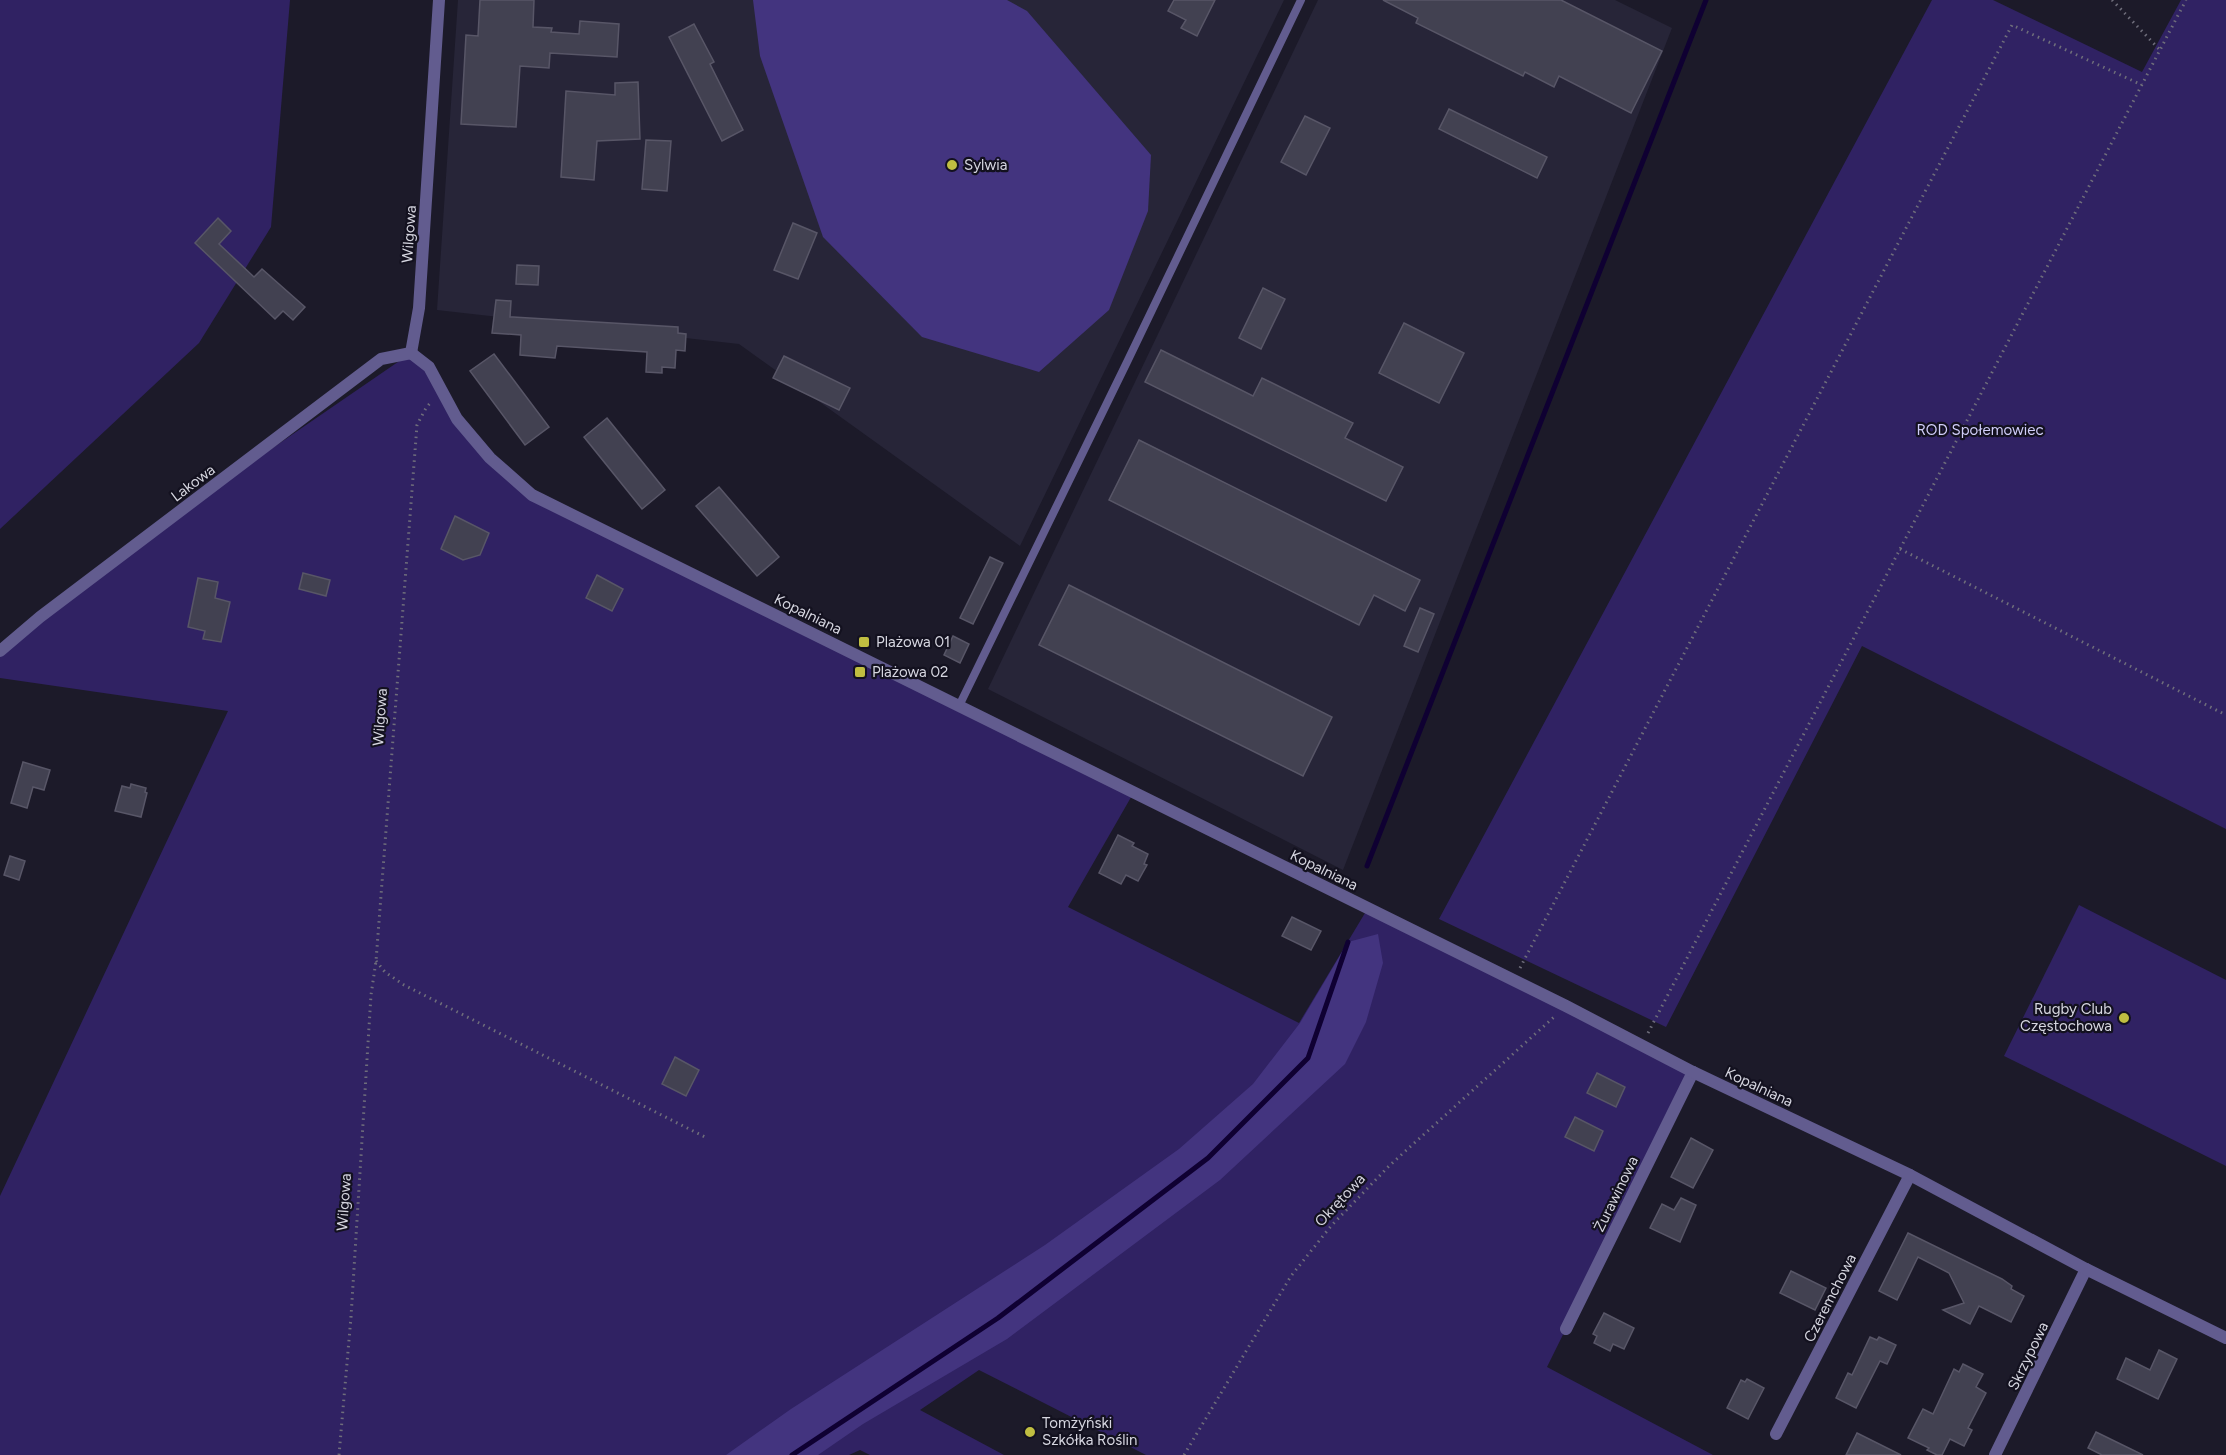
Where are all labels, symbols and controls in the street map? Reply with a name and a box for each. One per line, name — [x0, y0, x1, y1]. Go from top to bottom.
place label: Sylwia — [964, 156, 1007, 174]
marker: Sylwia — [945, 158, 959, 172]
street label: Wilgowa — [398, 205, 420, 263]
park label: ROD Społemowiec — [1916, 421, 2044, 439]
street label: Lakowa — [167, 461, 219, 505]
street label: Kopalniana — [771, 590, 845, 638]
place label: Plażowa 01 — [876, 633, 950, 651]
marker: Plażowa 01 — [857, 635, 871, 649]
place label: Plażowa 02 — [872, 663, 948, 681]
marker: Plażowa 02 — [853, 665, 867, 679]
street label: Wilgowa — [369, 688, 391, 746]
street label: Kopalniana — [1287, 846, 1361, 894]
place label: Rugby Club Częstochowa — [2020, 1000, 2112, 1035]
marker: Rugby Club Częstochowa — [2117, 1011, 2131, 1025]
street label: Kopalniana — [1722, 1063, 1796, 1111]
street label: Żurawinowa — [1590, 1153, 1642, 1235]
street label: Okrętowa — [1311, 1170, 1369, 1230]
street label: Wilgowa — [333, 1173, 355, 1231]
street label: Czeremchowa — [1800, 1251, 1860, 1345]
street label: Skrzypowa — [2004, 1319, 2052, 1393]
place label: Tomżyński Szkółka Roślin — [1042, 1414, 1137, 1449]
marker: Tomżyński Szkółka Roślin — [1023, 1425, 1037, 1439]

